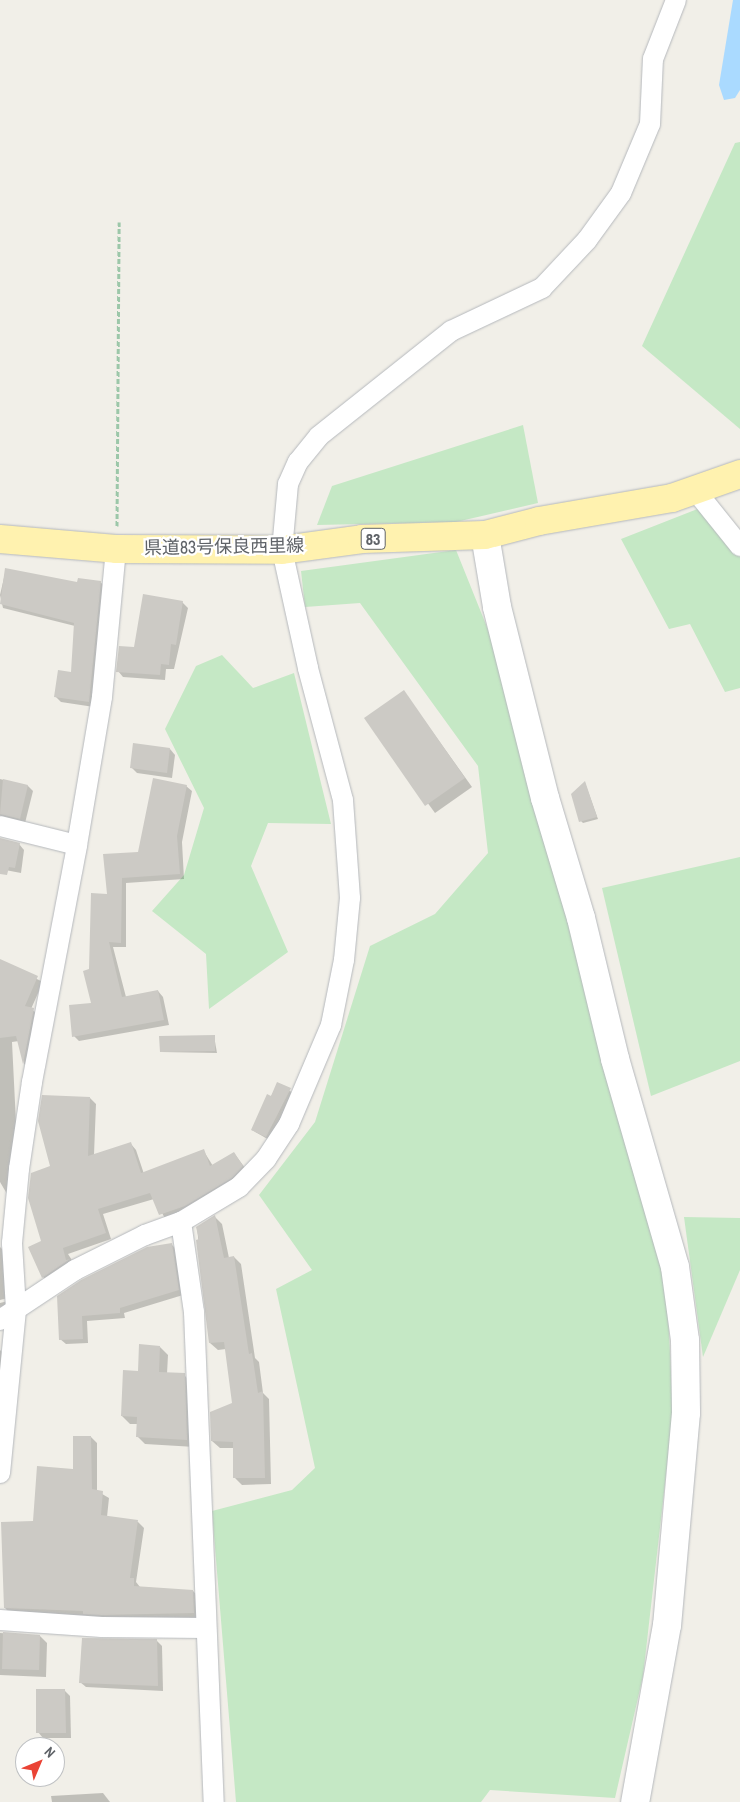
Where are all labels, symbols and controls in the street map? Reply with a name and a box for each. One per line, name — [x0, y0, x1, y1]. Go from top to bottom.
road number: 83 — [360, 526, 386, 552]
street label: 県道83号保良西里線 — [144, 535, 304, 559]
north arrow — [15, 1737, 65, 1787]
text: N — [41, 1743, 59, 1761]

